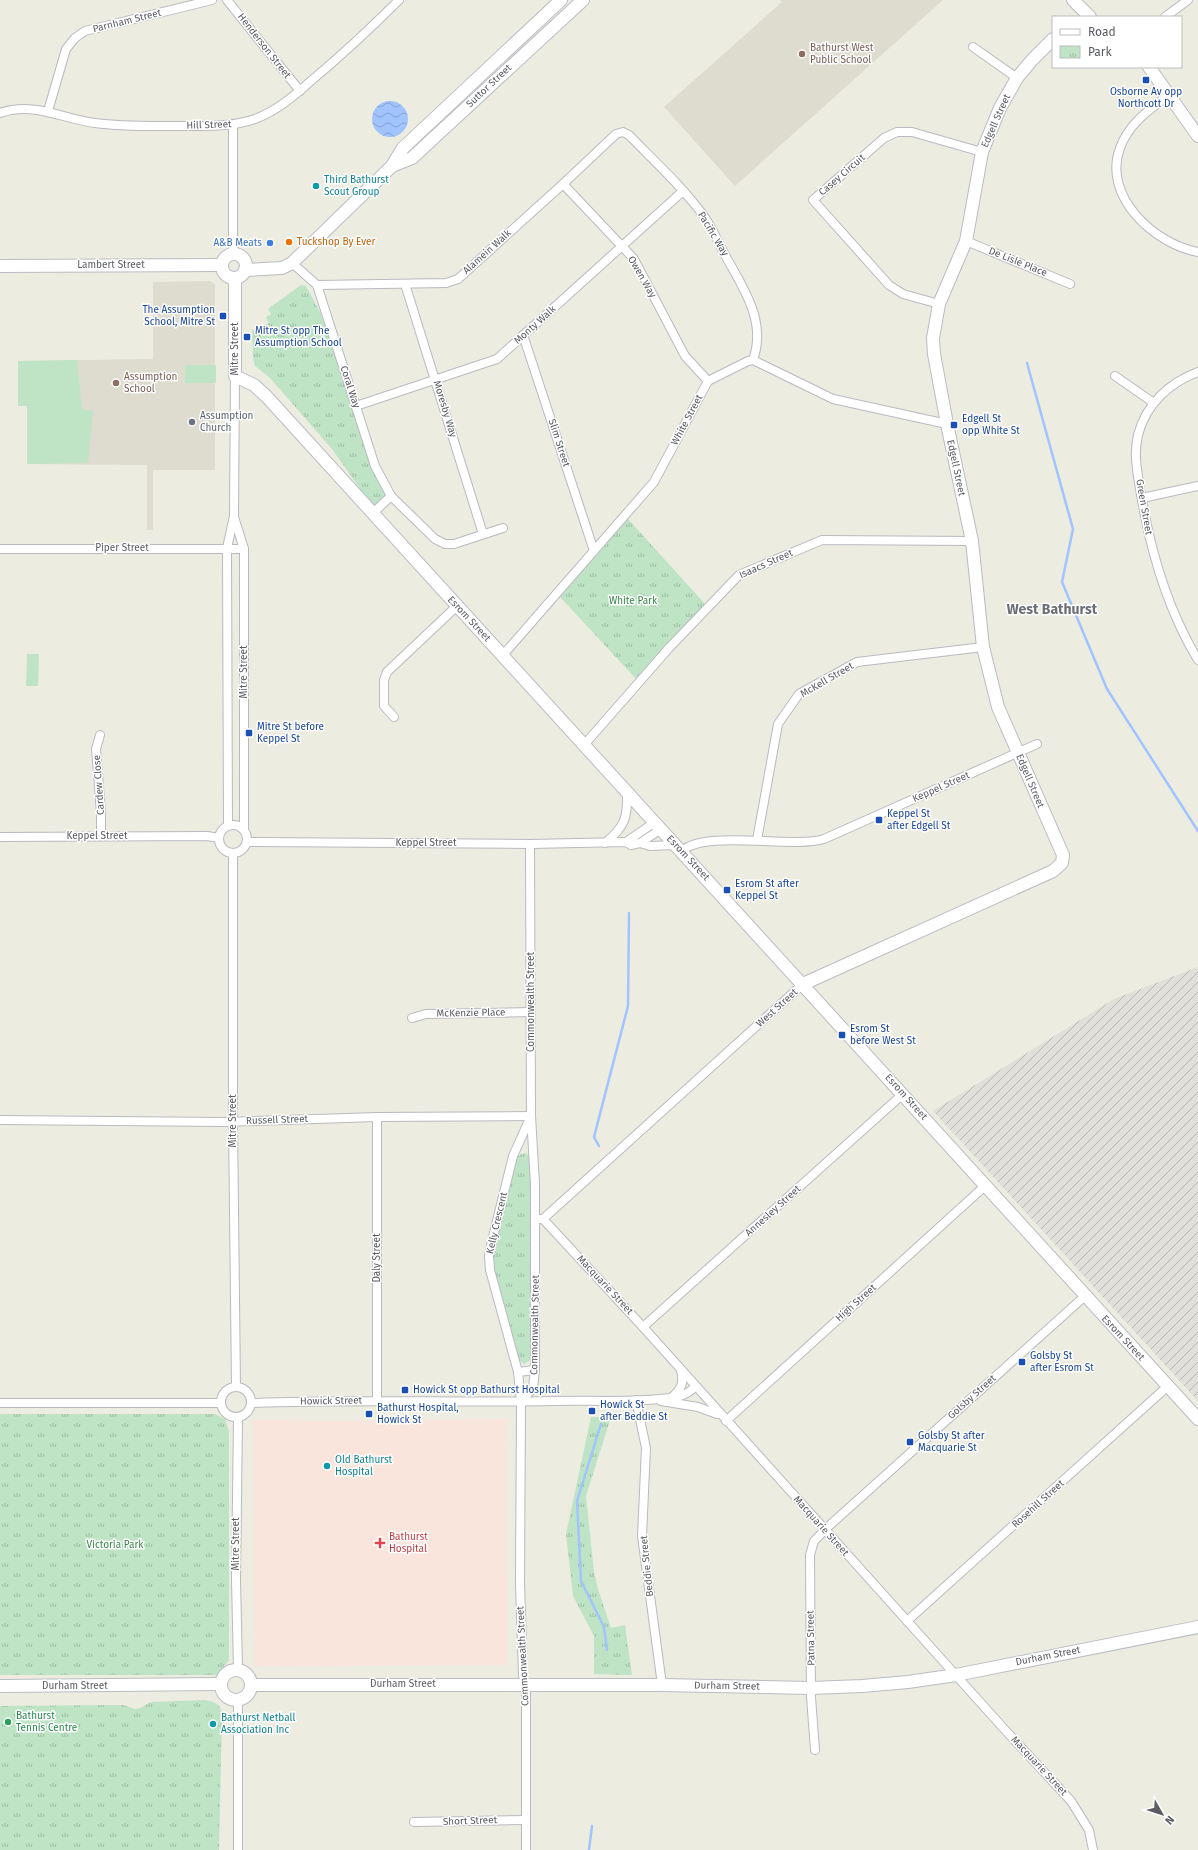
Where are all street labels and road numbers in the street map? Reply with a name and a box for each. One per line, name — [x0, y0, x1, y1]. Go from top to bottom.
street label: Parnham Street — [92, 7, 163, 35]
street label: Henderson Street — [235, 11, 293, 81]
street label: Suttor Street — [464, 62, 515, 110]
street label: Edgell Street — [979, 92, 1013, 150]
street label: Hill Street — [186, 118, 232, 132]
street label: Casey Circuit — [816, 151, 868, 198]
street label: Pacific Way — [695, 210, 731, 258]
street label: Alamein Walk — [460, 227, 514, 277]
street label: De Lisle Place — [987, 245, 1049, 279]
street label: Owen Way — [625, 254, 659, 300]
street label: Lambert Street — [77, 259, 145, 271]
street label: Monty Walk — [512, 303, 559, 347]
street label: Mitre Street — [229, 322, 241, 376]
street label: Coral Way — [338, 364, 363, 410]
street label: Moresby Way — [431, 379, 459, 439]
street label: White Street — [669, 392, 706, 447]
street label: Slim Street — [546, 418, 572, 469]
street label: Edgell Street — [944, 439, 968, 498]
street label: Green Street — [1133, 478, 1155, 536]
street label: Piper Street — [95, 542, 149, 554]
street label: Isaacs Street — [737, 547, 795, 581]
street label: Esrom Street — [445, 594, 493, 644]
street label: Mitre Street — [238, 645, 250, 699]
street label: McKell Street — [798, 660, 856, 700]
street label: Edgell Street — [1013, 752, 1047, 810]
street label: Cardew Close — [91, 755, 107, 815]
street label: Keppel Street — [911, 769, 972, 805]
street label: Keppel Street — [66, 830, 128, 842]
street label: Esrom Street — [664, 833, 712, 883]
street label: Keppel Street — [395, 837, 457, 849]
street label: Commonwealth Street — [525, 952, 537, 1052]
street label: West Street — [754, 986, 801, 1030]
street label: McKenzie Place — [436, 1006, 506, 1020]
street label: Esrom Street — [882, 1072, 930, 1123]
street label: Mitre Street — [227, 1094, 239, 1148]
street label: Russell Street — [246, 1113, 309, 1127]
street label: Annesley Street — [743, 1183, 804, 1239]
street label: Kelly Crescent — [484, 1191, 510, 1255]
street label: Daly Street — [371, 1233, 383, 1283]
street label: Macquarie Street — [574, 1253, 636, 1318]
street label: Commonwealth Street — [528, 1274, 542, 1375]
street label: High Street — [833, 1281, 879, 1324]
street label: Esrom Street — [1099, 1313, 1147, 1363]
street label: Golsby Street — [946, 1372, 999, 1422]
street label: Howick Street — [300, 1394, 363, 1408]
street label: Rosehill Street — [1009, 1477, 1067, 1531]
street label: Macquarie Street — [791, 1493, 851, 1559]
street label: Mitre Street — [230, 1517, 242, 1571]
street label: Beddie Street — [638, 1534, 656, 1597]
street label: Commonwealth Street — [514, 1605, 532, 1706]
street label: Patna Street — [805, 1610, 817, 1666]
street label: Durham Street — [1015, 1644, 1082, 1668]
street label: Durham Street — [370, 1678, 436, 1690]
street label: Durham Street — [694, 1679, 760, 1693]
street label: Durham Street — [42, 1680, 108, 1692]
street label: Macquarie Street — [1008, 1734, 1070, 1799]
street label: Short Street — [443, 1814, 498, 1828]

